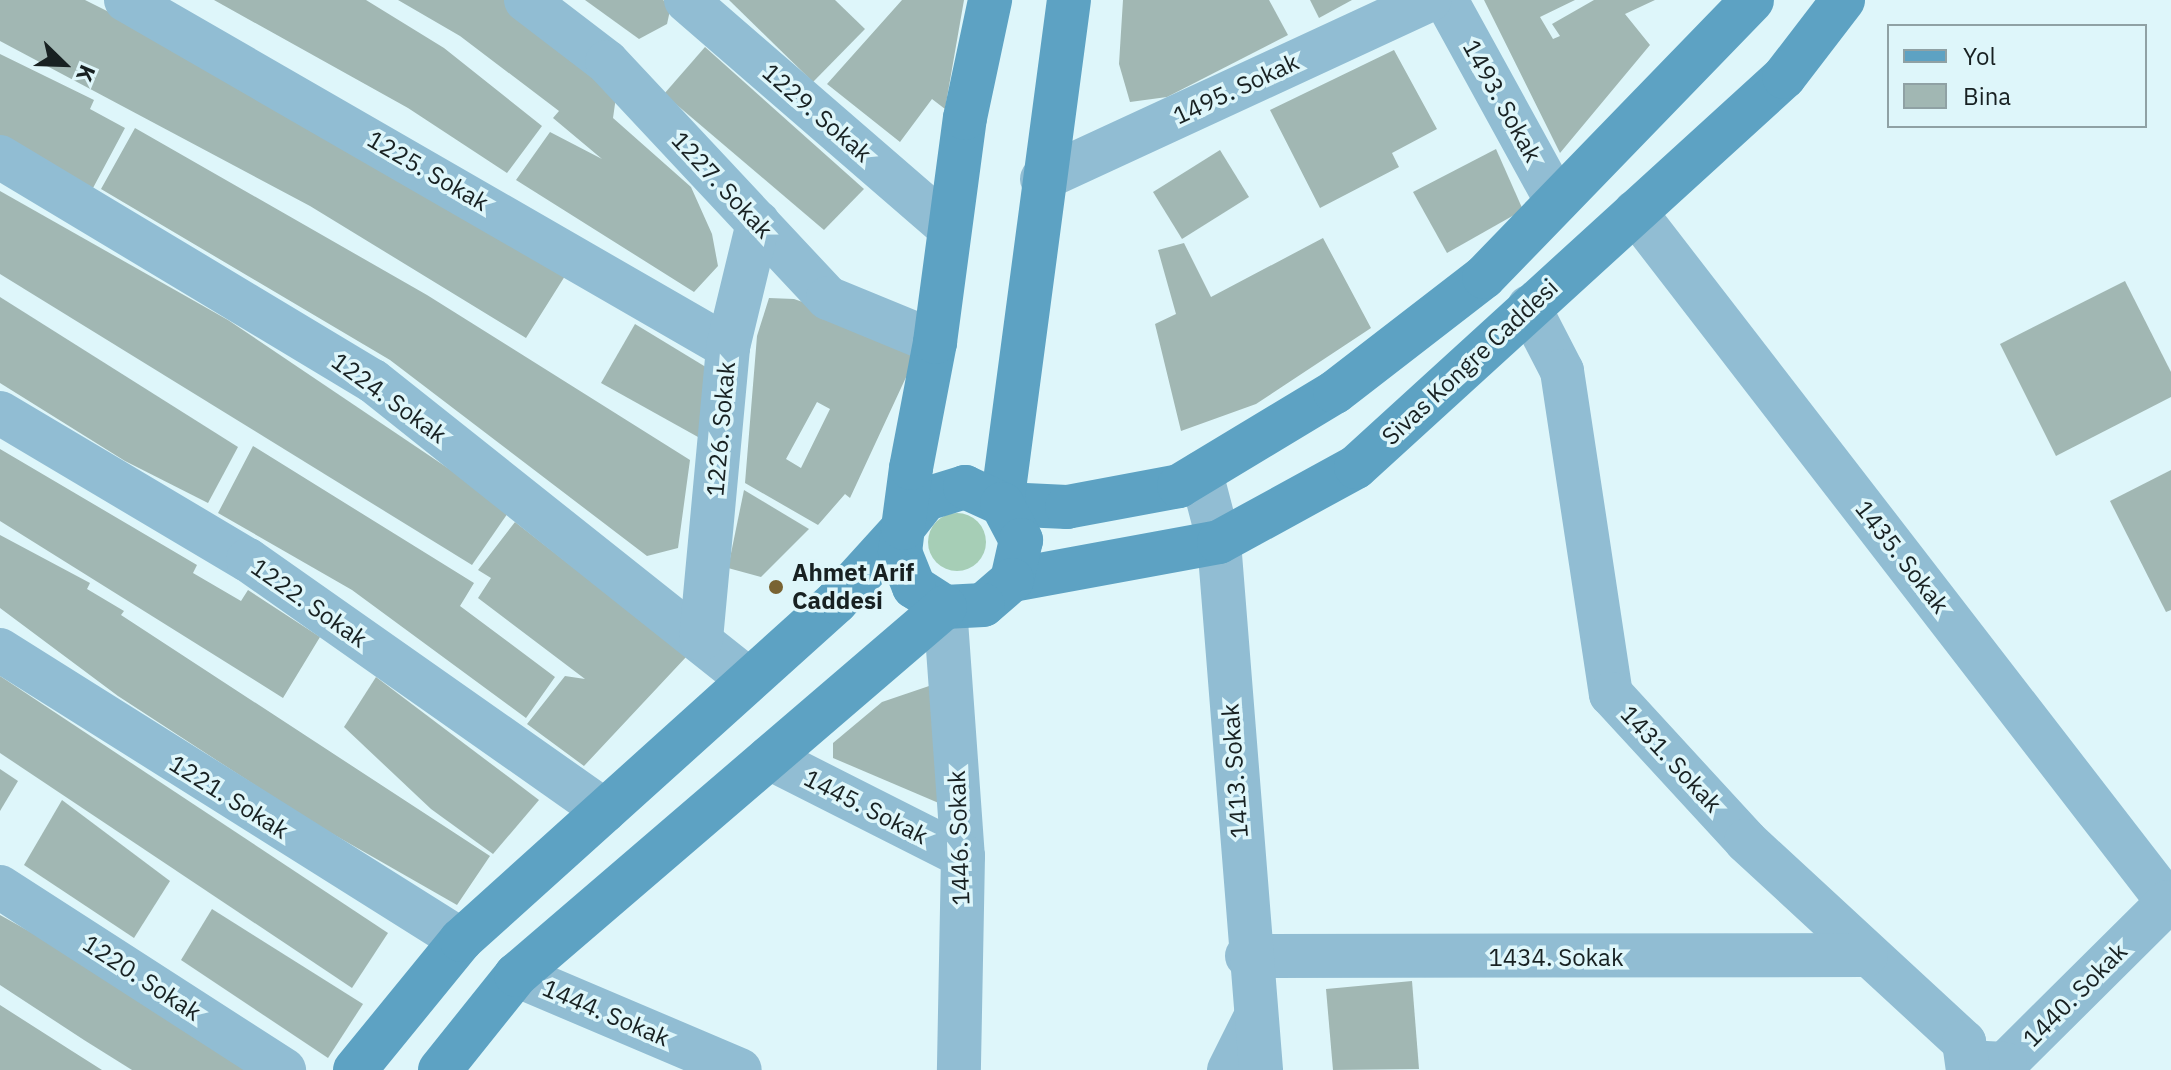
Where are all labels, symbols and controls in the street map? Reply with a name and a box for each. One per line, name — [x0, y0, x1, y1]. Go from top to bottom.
north arrow — [24, 24, 104, 104]
legend — [1887, 24, 2147, 128]
street label: 1493. Sokak — [1457, 35, 1547, 167]
text: Yol — [1963, 40, 1996, 72]
street label: 1495. Sokak — [1169, 47, 1303, 131]
street label: 1229. Sokak — [757, 58, 877, 168]
text: K — [70, 61, 103, 86]
text: Bina — [1963, 80, 2011, 112]
street label: 1225. Sokak — [362, 125, 494, 217]
street label: 1227. Sokak — [665, 126, 779, 244]
street label: Sivas Kongre Caddesi — [1376, 273, 1564, 451]
street label: 1224. Sokak — [326, 347, 452, 449]
street label: 1226. Sokak — [701, 360, 741, 498]
street label: 1435. Sokak — [1849, 495, 1955, 619]
street label: 1222. Sokak — [245, 552, 373, 654]
place label: Ahmet Arif Caddesi — [792, 559, 914, 615]
marker: Ahmet Arif Caddesi — [767, 578, 785, 596]
street label: 1431. Sokak — [1614, 700, 1728, 818]
street label: 1413. Sokak — [1216, 703, 1254, 839]
street label: 1221. Sokak — [164, 749, 294, 845]
street label: 1445. Sokak — [799, 763, 933, 851]
street label: 1446. Sokak — [942, 770, 976, 906]
street label: 1220. Sokak — [77, 929, 207, 1027]
street label: 1440. Sokak — [2017, 937, 2133, 1053]
street label: 1434. Sokak — [1488, 944, 1624, 972]
street label: 1444. Sokak — [538, 973, 674, 1053]

